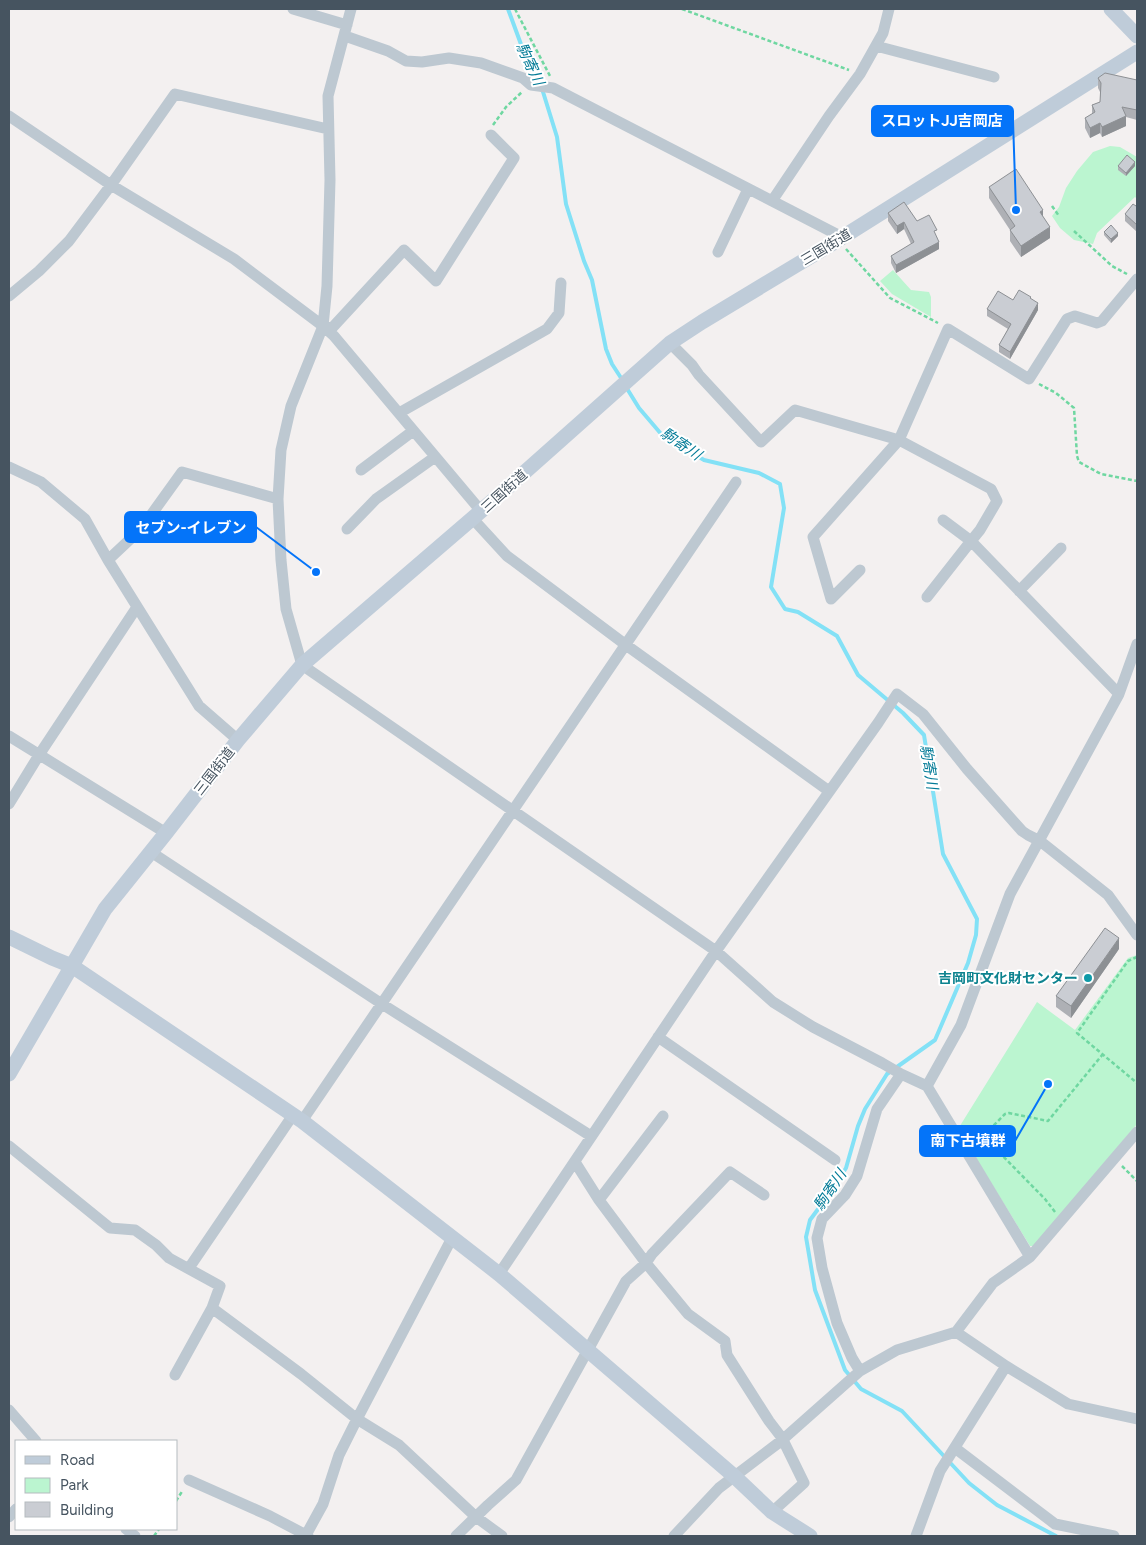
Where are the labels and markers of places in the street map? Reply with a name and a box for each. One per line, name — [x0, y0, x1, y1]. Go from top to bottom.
callout: スロットJJ吉岡店 — [872, 106, 1013, 136]
callout: セブン-イレブン — [125, 512, 256, 542]
place label: 吉岡町文化財センター — [938, 970, 1078, 987]
marker: 吉岡町文化財センター — [1082, 972, 1094, 984]
callout: 南下古墳群 — [920, 1126, 1015, 1156]

